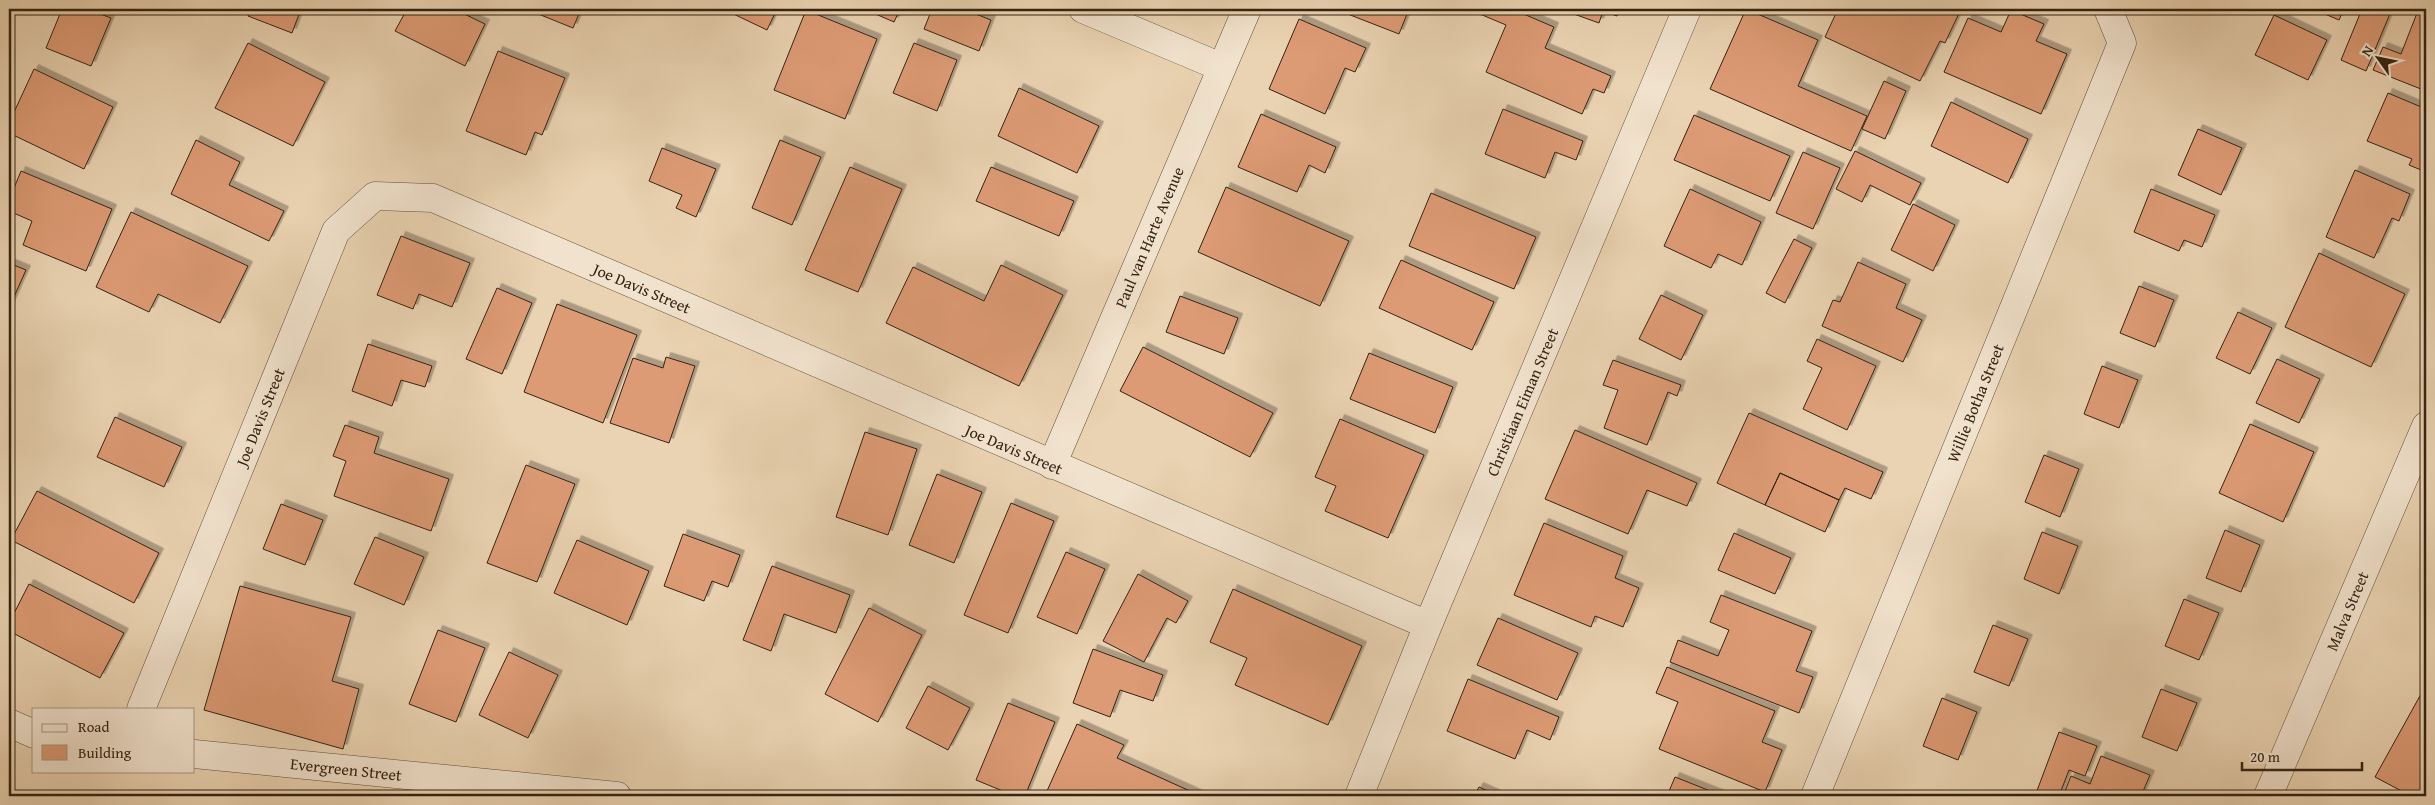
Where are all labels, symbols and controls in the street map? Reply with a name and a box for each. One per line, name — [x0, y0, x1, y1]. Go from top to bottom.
north arrow — [2352, 32, 2402, 82]
text: N — [2356, 41, 2378, 60]
street label: Paul van Harte Avenue — [1108, 163, 1190, 311]
street label: Joe Davis Street — [588, 256, 695, 320]
street label: Christiaan Eiman Street — [1480, 324, 1564, 480]
street label: Willie Botha Street — [1940, 340, 2010, 466]
street label: Joe Davis Street — [229, 364, 291, 472]
street label: Joe Davis Street — [960, 417, 1067, 481]
street label: Malva Street — [2319, 567, 2375, 655]
legend — [32, 708, 195, 772]
text: Road — [78, 716, 109, 737]
scale bar — [2242, 740, 2362, 772]
text: Building — [78, 742, 132, 763]
text: 20 m — [2250, 746, 2281, 767]
street label: Evergreen Street — [289, 751, 403, 787]

